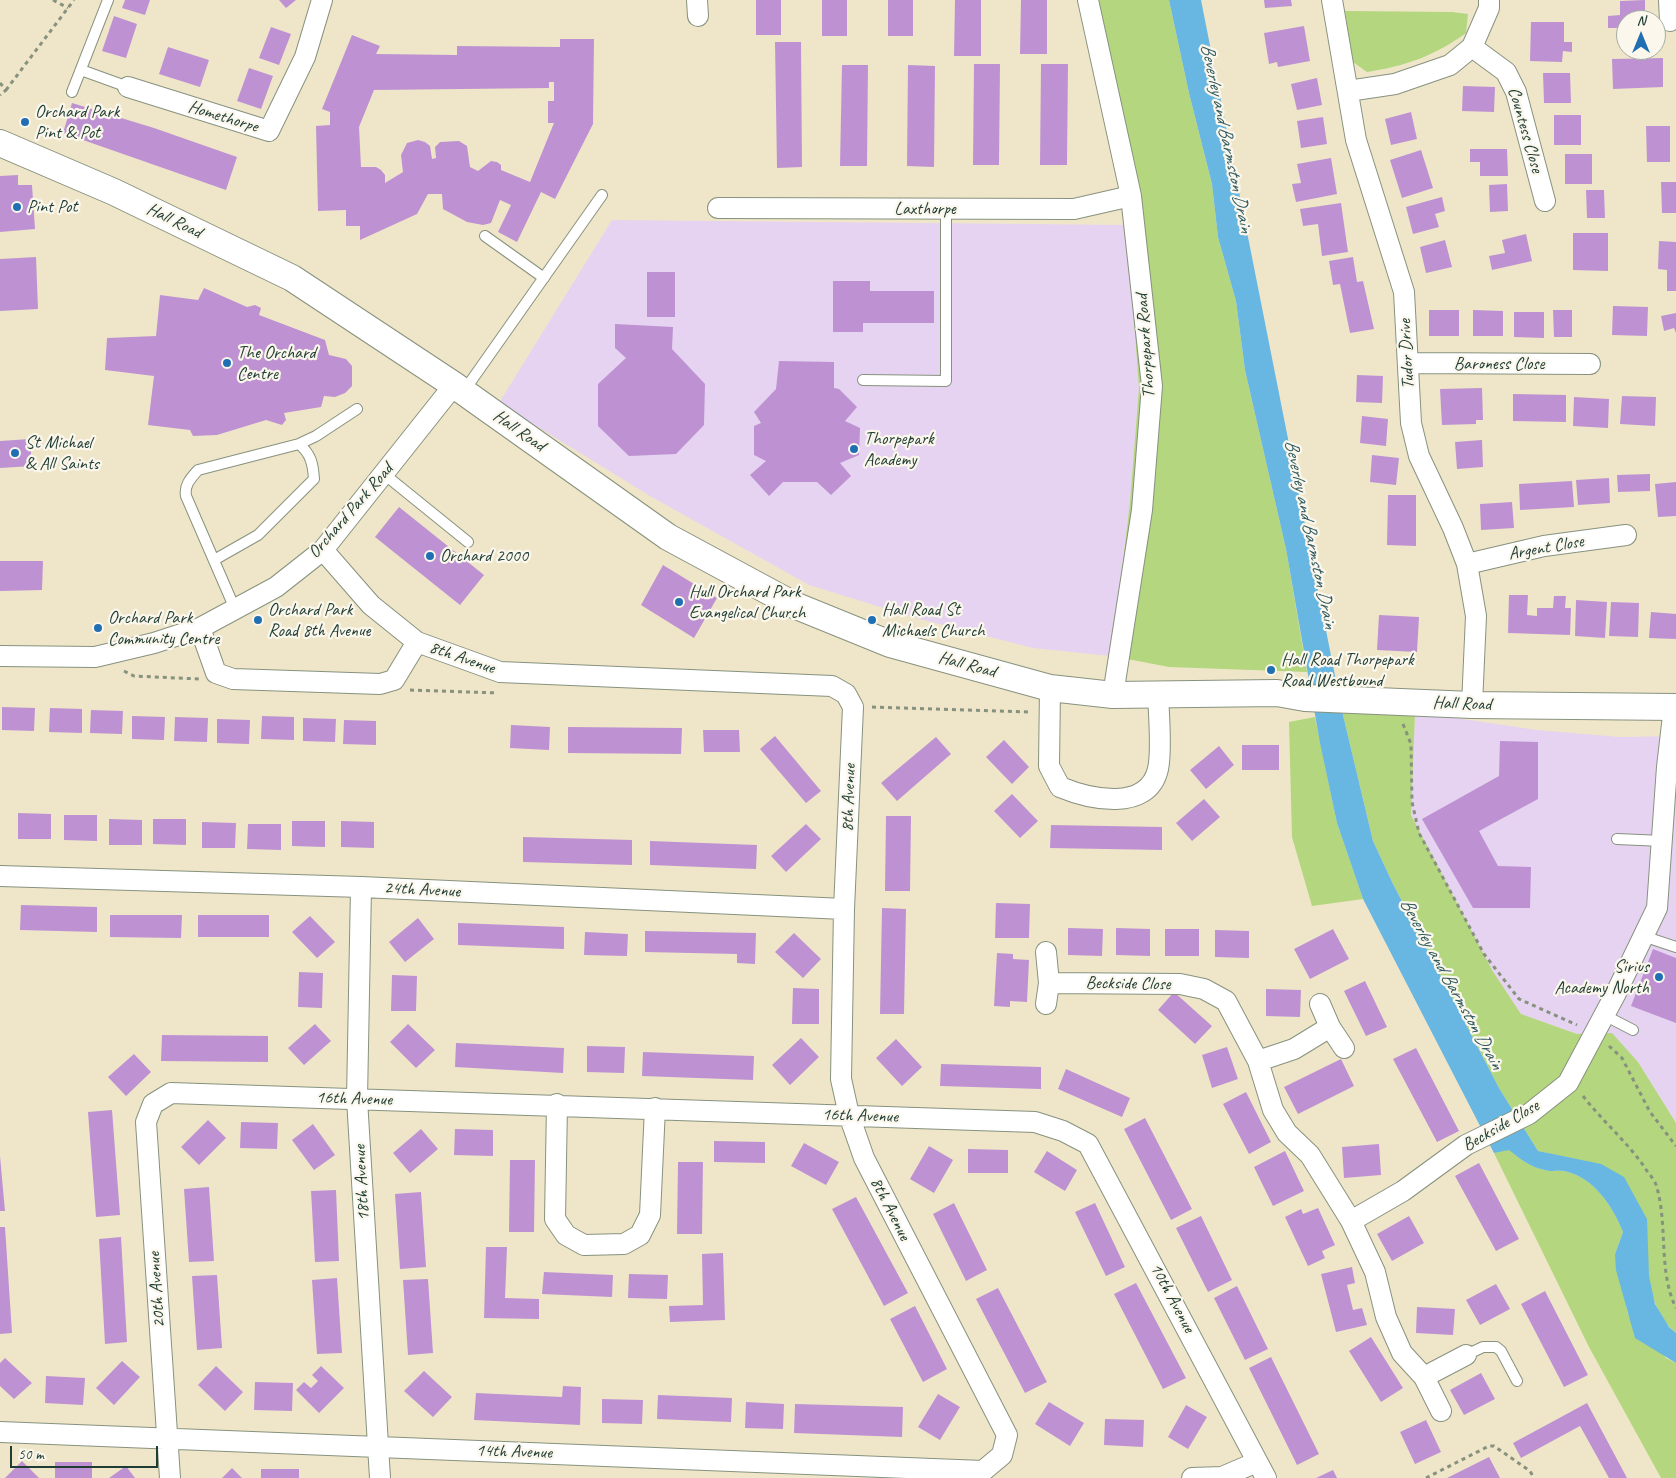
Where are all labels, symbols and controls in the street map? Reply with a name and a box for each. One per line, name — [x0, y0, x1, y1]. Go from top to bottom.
north arrow — [1616, 10, 1666, 60]
text: N — [1637, 12, 1645, 29]
water label: Beverley and Barmston Drain — [1195, 42, 1257, 234]
street label: Countess Close — [1502, 85, 1548, 175]
street label: Homethorpe — [185, 96, 261, 138]
place label: Orchard Park Pint & Pot — [35, 101, 119, 144]
marker: Orchard Park Pint & Pot — [19, 116, 31, 128]
place label: Pint Pot — [27, 196, 77, 218]
street label: Hall Road — [143, 198, 205, 244]
street label: Laxthorpe — [894, 198, 956, 220]
marker: Pint Pot — [11, 201, 23, 213]
street label: Thorpepark Road — [1132, 293, 1160, 399]
street label: Tudor Drive — [1394, 319, 1420, 389]
place label: The Orchard Centre — [237, 342, 315, 384]
street label: Baroness Close — [1454, 353, 1544, 375]
marker: The Orchard Centre — [221, 357, 233, 369]
street label: Hall Road — [489, 405, 549, 457]
place label: Thorpepark Academy — [864, 428, 934, 470]
place label: St Michael & All Saints — [25, 432, 99, 474]
water label: Beverley and Barmston Drain — [1279, 438, 1341, 630]
marker: Thorpepark Academy — [848, 443, 860, 455]
marker: St Michael & All Saints — [9, 447, 21, 459]
street label: Orchard Park Road — [304, 459, 398, 563]
street label: Argent Close — [1507, 531, 1585, 565]
place label: Orchard 2000 — [440, 545, 528, 567]
marker: Orchard 2000 — [424, 550, 436, 562]
place label: Hull Orchard Park Evangelical Church — [689, 581, 805, 624]
marker: Hull Orchard Park Evangelical Church — [673, 596, 685, 608]
place label: Orchard Park Road 8th Avenue — [268, 599, 370, 642]
place label: Hall Road St Michaels Church — [882, 599, 985, 642]
place label: Orchard Park Community Centre — [108, 607, 219, 650]
marker: Orchard Park Road 8th Avenue — [252, 614, 264, 626]
marker: Hall Road St Michaels Church — [866, 614, 878, 626]
marker: Orchard Park Community Centre — [92, 622, 104, 634]
street label: 8th Avenue — [426, 637, 498, 679]
street label: Hall Road — [936, 647, 998, 683]
place label: Hall Road Thorpepark Road Westbound — [1281, 649, 1414, 692]
marker: Hall Road Thorpepark Road Westbound — [1265, 664, 1277, 676]
street label: Hall Road — [1432, 692, 1492, 716]
street label: 8th Avenue — [837, 764, 861, 832]
street label: 24th Avenue — [383, 877, 461, 903]
water label: Beverley and Barmston Drain — [1394, 894, 1508, 1074]
place label: Sirius Academy North — [1554, 956, 1649, 999]
marker: Sirius Academy North — [1653, 971, 1665, 983]
street label: Beckside Close — [1085, 972, 1171, 996]
street label: 16th Avenue — [316, 1087, 392, 1111]
street label: Beckside Close — [1459, 1095, 1543, 1157]
street label: 16th Avenue — [822, 1104, 898, 1128]
street label: 18th Avenue — [349, 1144, 375, 1222]
street label: 8th Avenue — [865, 1174, 915, 1244]
street label: 20th Avenue — [144, 1251, 170, 1329]
street label: 10th Avenue — [1145, 1259, 1199, 1337]
scale bar — [12, 1436, 160, 1468]
street label: 14th Avenue — [476, 1440, 552, 1464]
text: 50 m — [18, 1445, 44, 1464]

